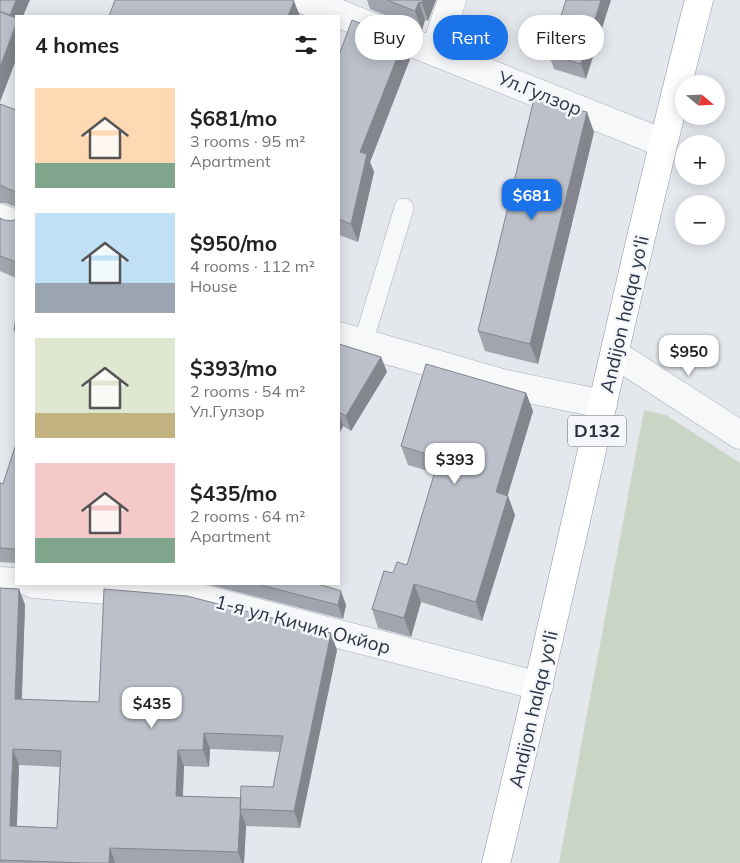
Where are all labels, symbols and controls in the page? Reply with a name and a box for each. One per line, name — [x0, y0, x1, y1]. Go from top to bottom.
chip: Buy — [355, 15, 423, 60]
chip: Rent — [433, 15, 508, 60]
chip: Filters — [518, 15, 604, 60]
icon: filters — [292, 31, 320, 59]
text: 4 homes — [35, 32, 119, 58]
street label: Ул.Гулзор — [494, 65, 586, 121]
north arrow — [675, 75, 725, 125]
map controls — [675, 75, 725, 245]
text: $681/mo — [190, 105, 277, 131]
icon: home — [75, 108, 135, 168]
text: 3 rooms · 95 m² — [190, 131, 305, 151]
button: + — [675, 135, 725, 185]
text: Apartment — [190, 151, 271, 171]
pin: $681 — [502, 178, 562, 221]
text: $681 — [513, 185, 551, 205]
button: − — [675, 195, 725, 245]
text: $950/mo — [190, 230, 277, 256]
icon: home — [75, 233, 135, 293]
street label: Andijon halqa yo‘li — [594, 233, 654, 395]
text: 4 rooms · 112 m² — [190, 256, 315, 276]
text: House — [190, 276, 237, 296]
pin: $950 — [659, 334, 719, 377]
text: $950 — [670, 341, 708, 361]
text: $393/mo — [190, 355, 277, 381]
icon: home — [75, 358, 135, 418]
text: 2 rooms · 54 m² — [190, 381, 305, 401]
text: Ул.Гулзор — [190, 401, 265, 421]
road number: D132 — [568, 416, 626, 446]
pin: $393 — [425, 442, 485, 485]
text: $393 — [436, 449, 474, 469]
text: $435/mo — [190, 480, 277, 506]
icon: home — [75, 483, 135, 543]
text: 2 rooms · 64 m² — [190, 506, 305, 526]
text: Apartment — [190, 526, 271, 546]
street label: 1-я ул Кичик Окйор — [213, 589, 393, 659]
street label: Andijon halqa yo‘li — [503, 628, 563, 790]
pin: $435 — [122, 686, 182, 729]
text: $435 — [133, 693, 171, 713]

